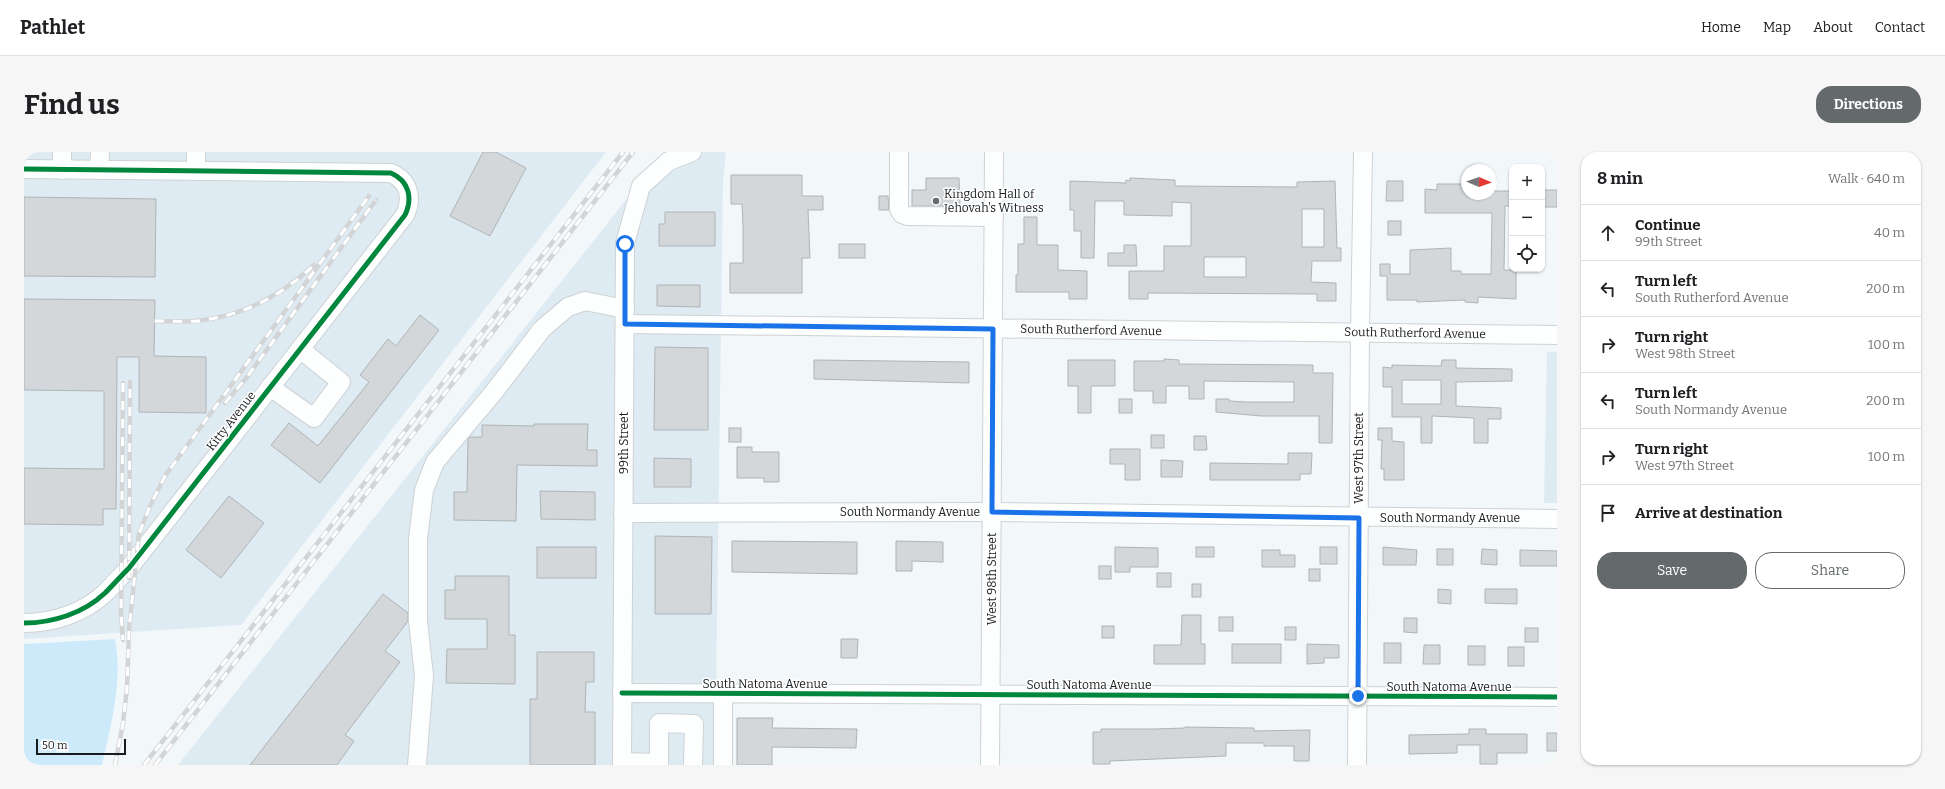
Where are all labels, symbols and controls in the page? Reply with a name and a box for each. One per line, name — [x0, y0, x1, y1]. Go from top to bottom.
text: Pathlet — [20, 16, 85, 39]
text: Home — [1701, 19, 1741, 36]
text: Map — [1763, 19, 1791, 36]
text: About — [1813, 19, 1853, 36]
text: Contact — [1875, 19, 1925, 36]
button: Directions — [1816, 86, 1921, 123]
text: Find us — [24, 88, 120, 121]
north arrow — [1461, 164, 1497, 200]
map controls — [1509, 164, 1545, 272]
button: + — [1509, 164, 1545, 200]
text: 8 min — [1597, 168, 1643, 189]
text: Walk · 640 m — [1828, 171, 1905, 186]
place label: Kingdom Hall of Jehovah's Witness — [943, 187, 1044, 215]
marker: Kingdom Hall of Jehovah's Witness — [931, 196, 941, 206]
button: − — [1509, 200, 1545, 236]
text: Continue — [1635, 216, 1701, 234]
icon: ahead — [1597, 222, 1619, 244]
text: 40 m — [1874, 225, 1905, 240]
text: 99th Street — [1635, 234, 1702, 249]
route start — [616, 235, 634, 253]
button: locate — [1509, 236, 1545, 272]
text: Turn left — [1635, 272, 1697, 290]
icon: left — [1597, 278, 1619, 300]
text: 200 m — [1866, 281, 1905, 296]
text: South Rutherford Avenue — [1635, 290, 1789, 305]
street label: South Rutherford Avenue — [1020, 322, 1162, 338]
street label: South Rutherford Avenue — [1344, 325, 1486, 341]
text: Turn right — [1635, 328, 1708, 346]
icon: right — [1597, 334, 1619, 356]
text: 100 m — [1868, 337, 1905, 352]
text: West 98th Street — [1635, 346, 1735, 361]
text: Turn left — [1635, 384, 1697, 402]
street label: Kitty Avenue — [204, 389, 258, 453]
icon: left — [1597, 390, 1619, 412]
text: 200 m — [1866, 393, 1905, 408]
text: South Normandy Avenue — [1635, 402, 1787, 417]
street label: 99th Street — [617, 411, 631, 474]
street label: West 97th Street — [1352, 412, 1366, 504]
text: Turn right — [1635, 440, 1708, 458]
icon: right — [1597, 446, 1619, 468]
text: 100 m — [1868, 449, 1905, 464]
text: West 97th Street — [1635, 458, 1734, 473]
icon: arrive — [1597, 502, 1619, 524]
text: Arrive at destination — [1635, 504, 1782, 522]
street label: South Normandy Avenue — [840, 505, 980, 519]
street label: South Normandy Avenue — [1380, 511, 1520, 525]
street label: West 98th Street — [985, 532, 999, 625]
button: Save — [1597, 552, 1747, 589]
button: Share — [1755, 552, 1905, 589]
street label: South Natoma Avenue — [702, 677, 828, 691]
street label: South Natoma Avenue — [1026, 678, 1152, 692]
street label: South Natoma Avenue — [1386, 680, 1512, 694]
route end — [1349, 687, 1367, 705]
scale bar — [36, 737, 126, 756]
text: 50 m — [42, 739, 68, 752]

